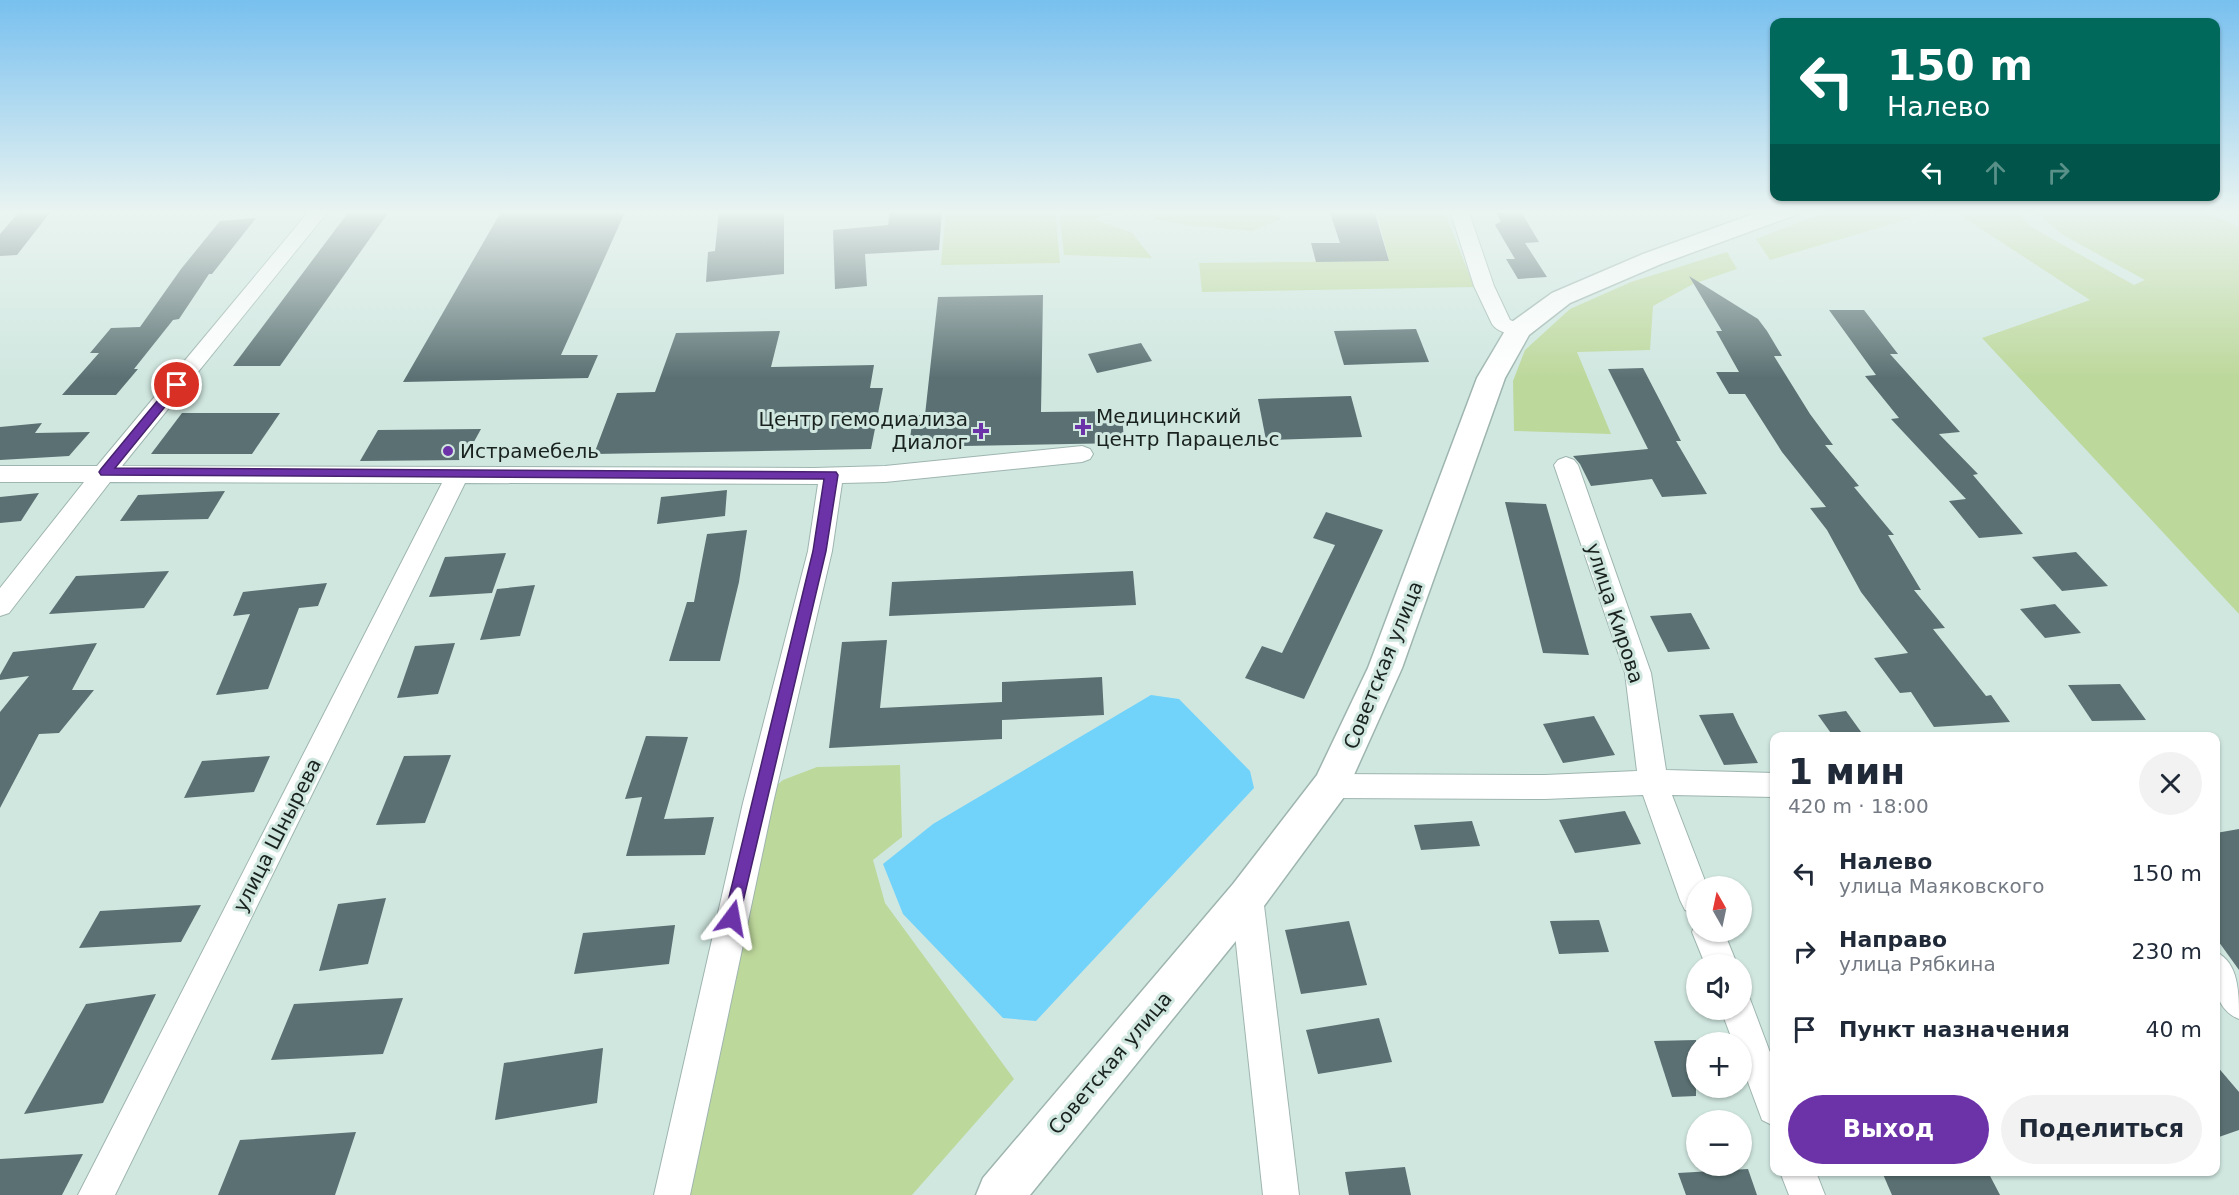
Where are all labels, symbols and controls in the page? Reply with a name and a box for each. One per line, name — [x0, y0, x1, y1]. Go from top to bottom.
text: 150 m — [1887, 41, 2033, 90]
icon: left — [1788, 42, 1866, 120]
text: Налево — [1887, 91, 1990, 122]
icon: left — [1916, 156, 1949, 189]
icon: ahead — [1979, 156, 2012, 189]
icon: right — [2042, 156, 2075, 189]
pin — [151, 359, 202, 410]
icon: arrive — [160, 368, 193, 401]
place label: Медицинский центр Парацельс — [1096, 404, 1279, 451]
place label: Центр гемодиализа Диалог — [758, 407, 968, 454]
marker: Медицинский центр Парацельс — [1074, 418, 1092, 436]
marker: Центр гемодиализа Диалог — [972, 422, 990, 440]
place label: Истрамебель — [460, 439, 599, 463]
marker: Истрамебель — [441, 444, 455, 458]
street label: улица Кирова — [1581, 540, 1649, 686]
street label: Советская улица — [1338, 577, 1428, 753]
text: 1 мин — [1788, 751, 1905, 792]
button: close — [2139, 752, 2202, 815]
street label: улица Шнырева — [228, 754, 326, 916]
text: 420 m · 18:00 — [1788, 794, 1929, 818]
text: Налево — [1839, 849, 1932, 874]
icon: left — [1788, 857, 1821, 890]
text: 150 m — [2132, 861, 2202, 886]
text: улица Маяковского — [1839, 874, 2045, 898]
north arrow — [1686, 876, 1752, 942]
map controls — [1686, 876, 1752, 1176]
position arrow — [700, 886, 764, 950]
text: Направо — [1839, 927, 1947, 952]
icon: right — [1788, 935, 1821, 968]
text: 230 m — [2132, 939, 2202, 964]
text: улица Рябкина — [1839, 952, 1996, 976]
button: sound — [1686, 954, 1752, 1020]
street label: Советская улица — [1043, 987, 1177, 1139]
icon: arrive — [1788, 1013, 1821, 1046]
text: Пункт назначения — [1839, 1017, 2070, 1042]
text: 40 m — [2146, 1017, 2202, 1042]
button: + — [1686, 1032, 1752, 1098]
button: Выход — [1788, 1095, 1989, 1164]
button: Поделиться — [2001, 1095, 2202, 1164]
button: − — [1686, 1110, 1752, 1176]

